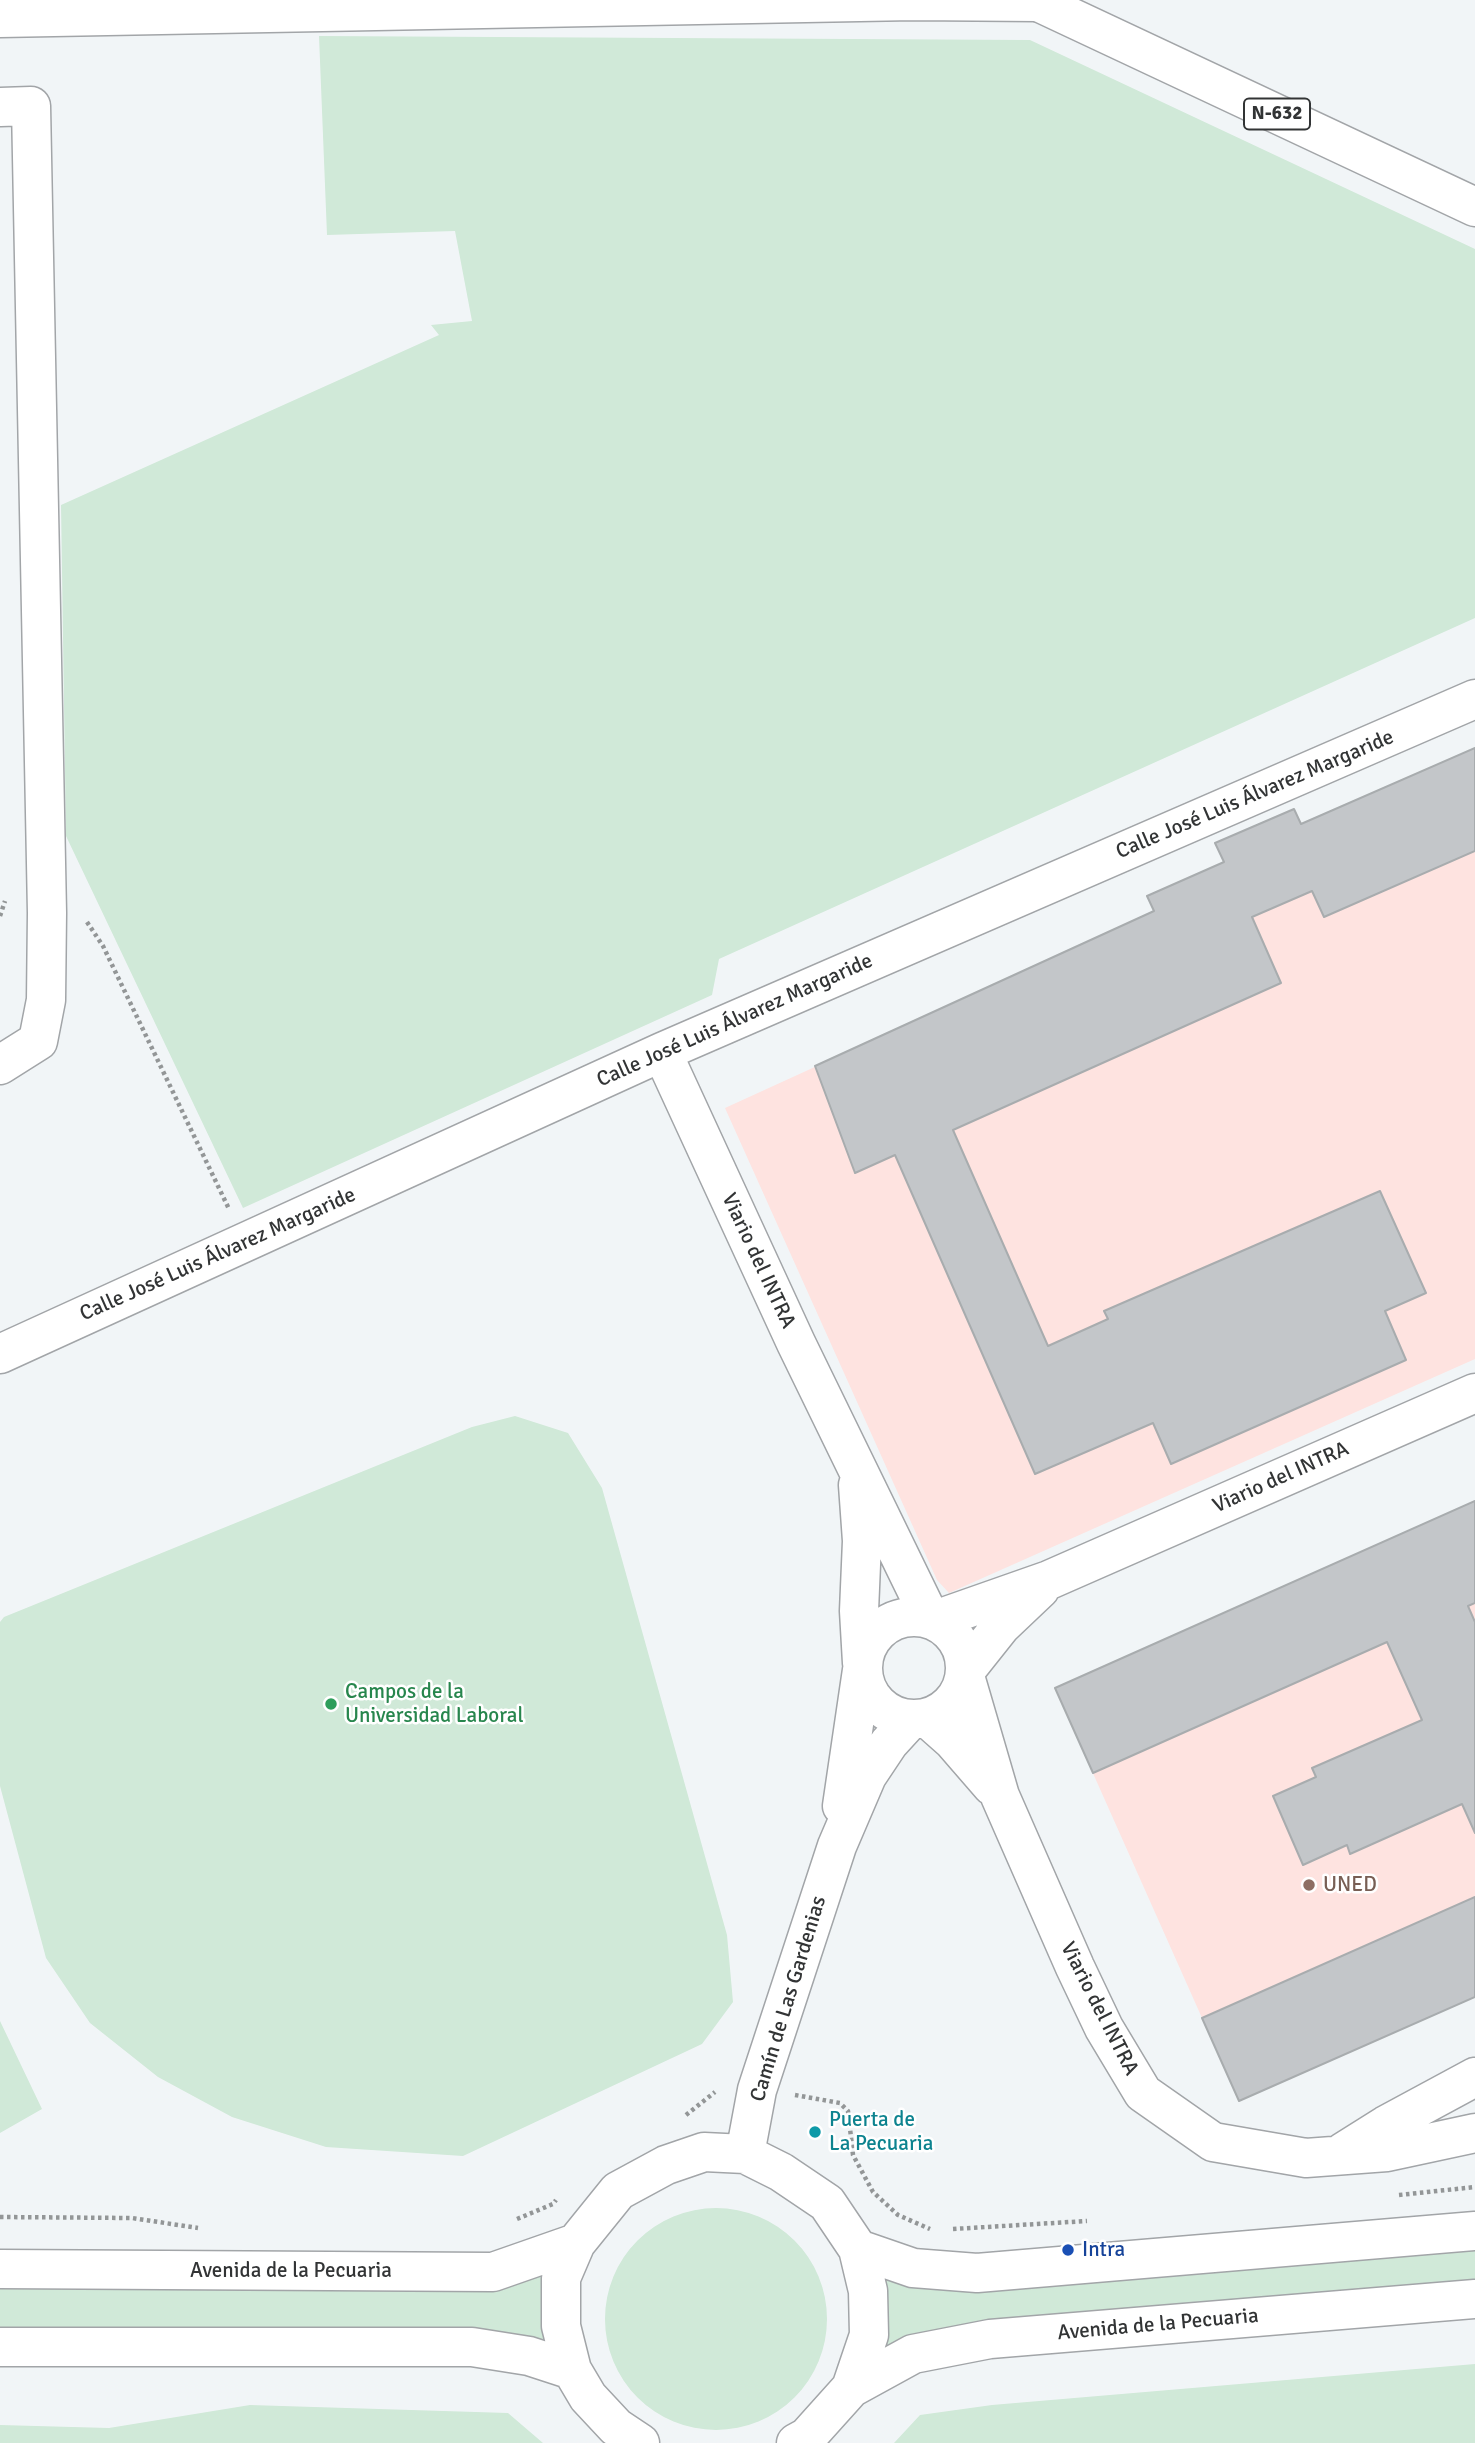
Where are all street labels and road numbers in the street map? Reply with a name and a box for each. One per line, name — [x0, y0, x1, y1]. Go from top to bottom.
road number: N-632 — [1244, 98, 1310, 130]
street label: Calle José Luis Álvarez Margaride — [1112, 725, 1398, 865]
street label: Calle José Luis Álvarez Margaride — [593, 949, 877, 1093]
street label: Calle José Luis Álvarez Margaride — [76, 1183, 360, 1327]
street label: Viario del INTRA — [716, 1189, 800, 1333]
street label: Viario del INTRA — [1209, 1437, 1353, 1519]
street label: Camín de Las Gardenias — [746, 1893, 832, 2105]
street label: Viario del INTRA — [1055, 1938, 1143, 2080]
street label: Avenida de la Pecuaria — [190, 2258, 392, 2284]
street label: Avenida de la Pecuaria — [1056, 2304, 1260, 2346]

